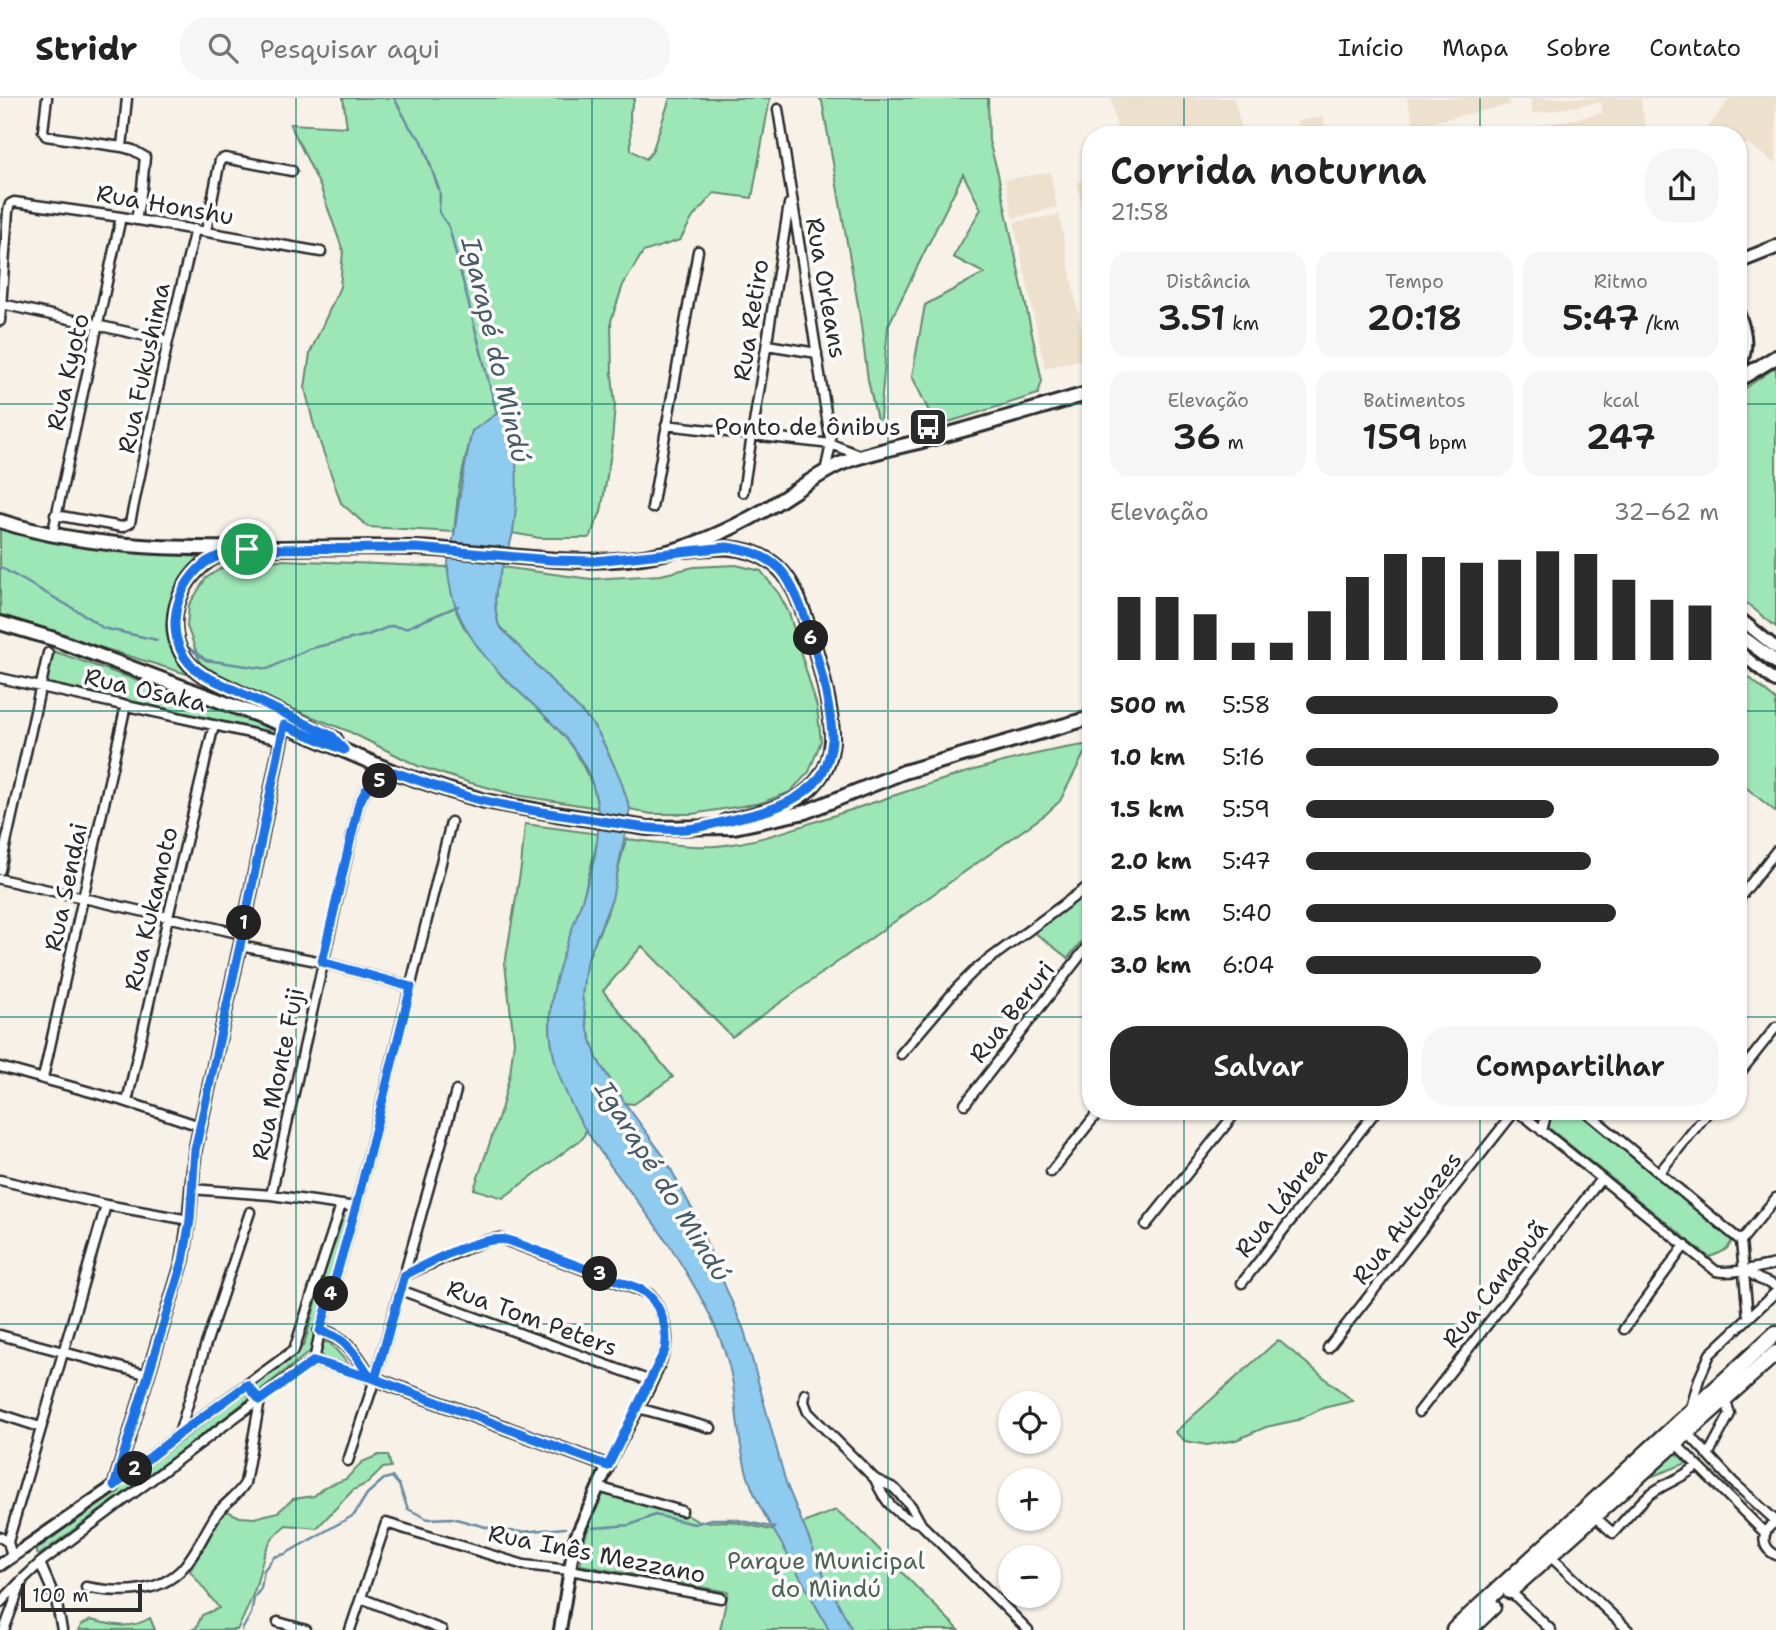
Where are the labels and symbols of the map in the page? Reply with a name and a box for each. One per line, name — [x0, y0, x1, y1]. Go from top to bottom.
street label: Rua Honshu — [94, 177, 236, 233]
street label: Rua Orleans — [798, 215, 854, 361]
water label: Igarapé do Mindú — [453, 233, 539, 466]
street label: Rua Retiro — [726, 257, 776, 383]
street label: Rua Fukushima — [110, 280, 178, 456]
street label: Rua Kyoto — [39, 310, 97, 434]
bus stop icon: Ponto de ônibus — [907, 406, 949, 448]
place label: Ponto de ônibus — [715, 411, 901, 443]
pin — [217, 519, 277, 579]
pin: 6 — [794, 620, 828, 656]
street label: Rua Osaka — [81, 660, 209, 720]
pin: 5 — [362, 764, 398, 798]
street label: Rua Sendai — [37, 820, 95, 954]
street label: Rua Kukamoto — [117, 824, 185, 994]
pin: 1 — [226, 906, 262, 940]
street label: Rua Beruri — [962, 954, 1062, 1070]
street label: Rua Monte Fuji — [244, 985, 312, 1163]
water label: Igarapé do Mindú — [587, 1073, 739, 1288]
street label: Rua Lábrea — [1228, 1140, 1334, 1264]
street label: Rua Autuazes — [1345, 1145, 1469, 1291]
street label: Rua Canapuã — [1435, 1214, 1555, 1354]
pin: 3 — [582, 1256, 618, 1292]
street label: Rua Tom Peters — [442, 1272, 622, 1364]
pin: 4 — [314, 1276, 348, 1312]
pin: 2 — [118, 1452, 152, 1486]
street label: Rua Inês Mezzano — [486, 1517, 708, 1591]
park label: Parque Municipal do Mindú — [727, 1545, 926, 1605]
scale bar — [21, 1581, 142, 1613]

